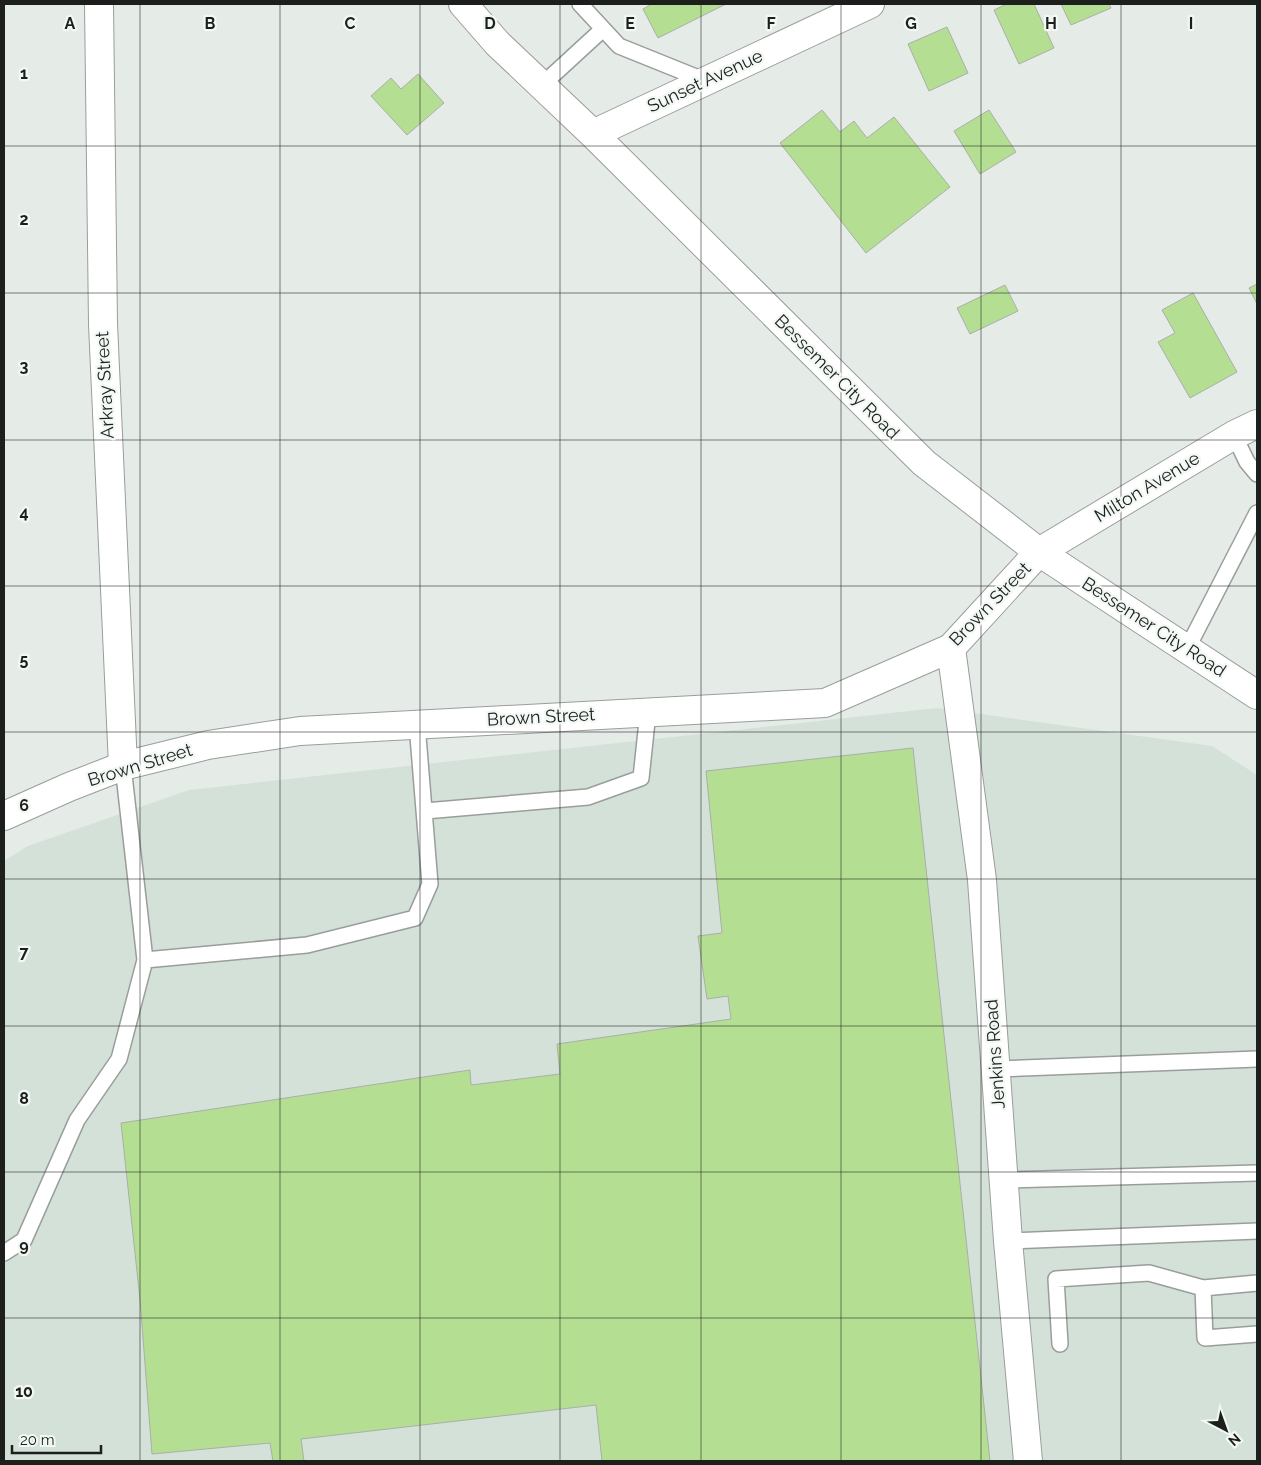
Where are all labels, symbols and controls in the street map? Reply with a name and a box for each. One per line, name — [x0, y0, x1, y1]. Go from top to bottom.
text: A — [65, 14, 76, 33]
text: B — [205, 14, 216, 33]
text: C — [345, 14, 356, 33]
text: D — [484, 14, 496, 33]
text: E — [625, 14, 635, 33]
text: F — [766, 14, 776, 33]
text: G — [905, 14, 917, 33]
text: H — [1045, 14, 1057, 33]
text: I — [1189, 14, 1193, 33]
street label: Sunset Avenue — [644, 45, 766, 116]
text: 1 — [20, 64, 28, 83]
text: 2 — [19, 210, 29, 229]
street label: Bessemer City Road — [771, 310, 904, 443]
street label: Arkray Street — [91, 331, 118, 439]
text: 3 — [20, 357, 29, 376]
street label: Milton Avenue — [1090, 447, 1203, 526]
text: 4 — [19, 503, 29, 522]
street label: Brown Street — [945, 558, 1035, 650]
street label: Bessemer City Road — [1078, 572, 1230, 681]
text: 5 — [20, 650, 29, 669]
street label: Brown Street — [486, 703, 595, 730]
street label: Brown Street — [85, 739, 195, 790]
text: 6 — [19, 796, 29, 815]
text: 7 — [20, 943, 29, 962]
street label: Jenkins Road — [980, 998, 1009, 1110]
text: 8 — [19, 1089, 29, 1108]
text: 9 — [19, 1236, 29, 1255]
text: 10 — [15, 1382, 33, 1401]
north arrow — [1201, 1405, 1251, 1455]
scale bar — [12, 1422, 101, 1454]
text: N — [1225, 1430, 1244, 1449]
text: 20 m — [20, 1431, 55, 1449]

